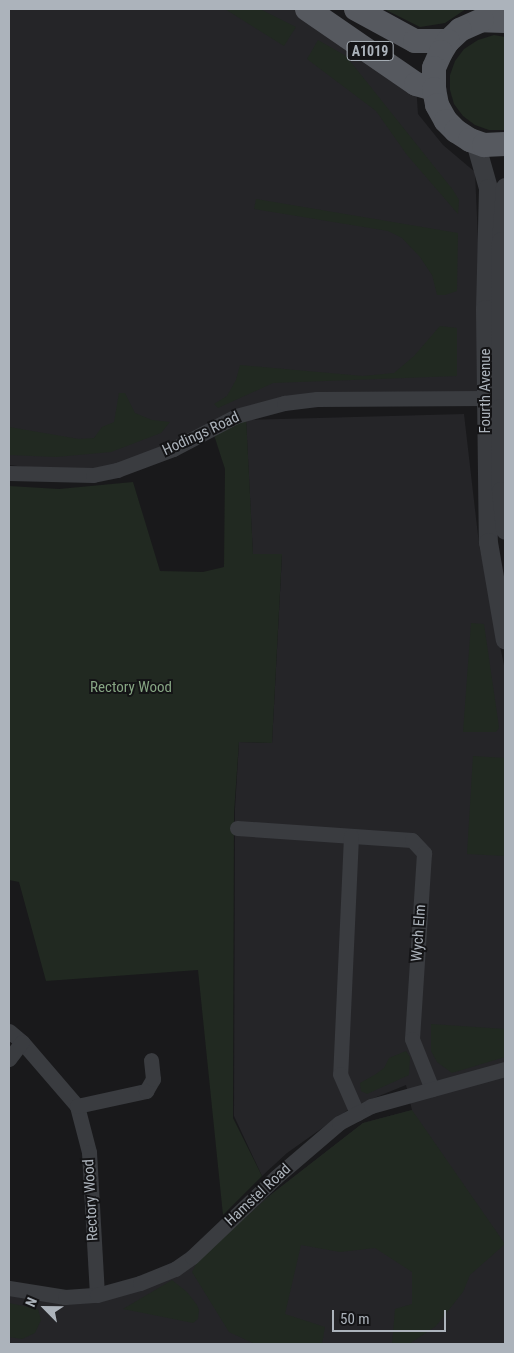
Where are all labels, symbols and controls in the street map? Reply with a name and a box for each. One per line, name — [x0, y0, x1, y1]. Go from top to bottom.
road number: A1019 — [346, 40, 394, 62]
street label: Fourth Avenue — [477, 348, 495, 434]
street label: Hodings Road — [160, 408, 242, 460]
park label: Rectory Wood — [90, 679, 172, 697]
street label: Wych Elm — [408, 904, 430, 962]
street label: Rectory Wood — [80, 1159, 102, 1241]
street label: Hamstel Road — [221, 1160, 295, 1230]
north arrow — [20, 1283, 70, 1333]
text: N — [22, 1295, 40, 1309]
scale bar — [334, 1300, 448, 1332]
text: 50 m — [340, 1310, 370, 1328]

